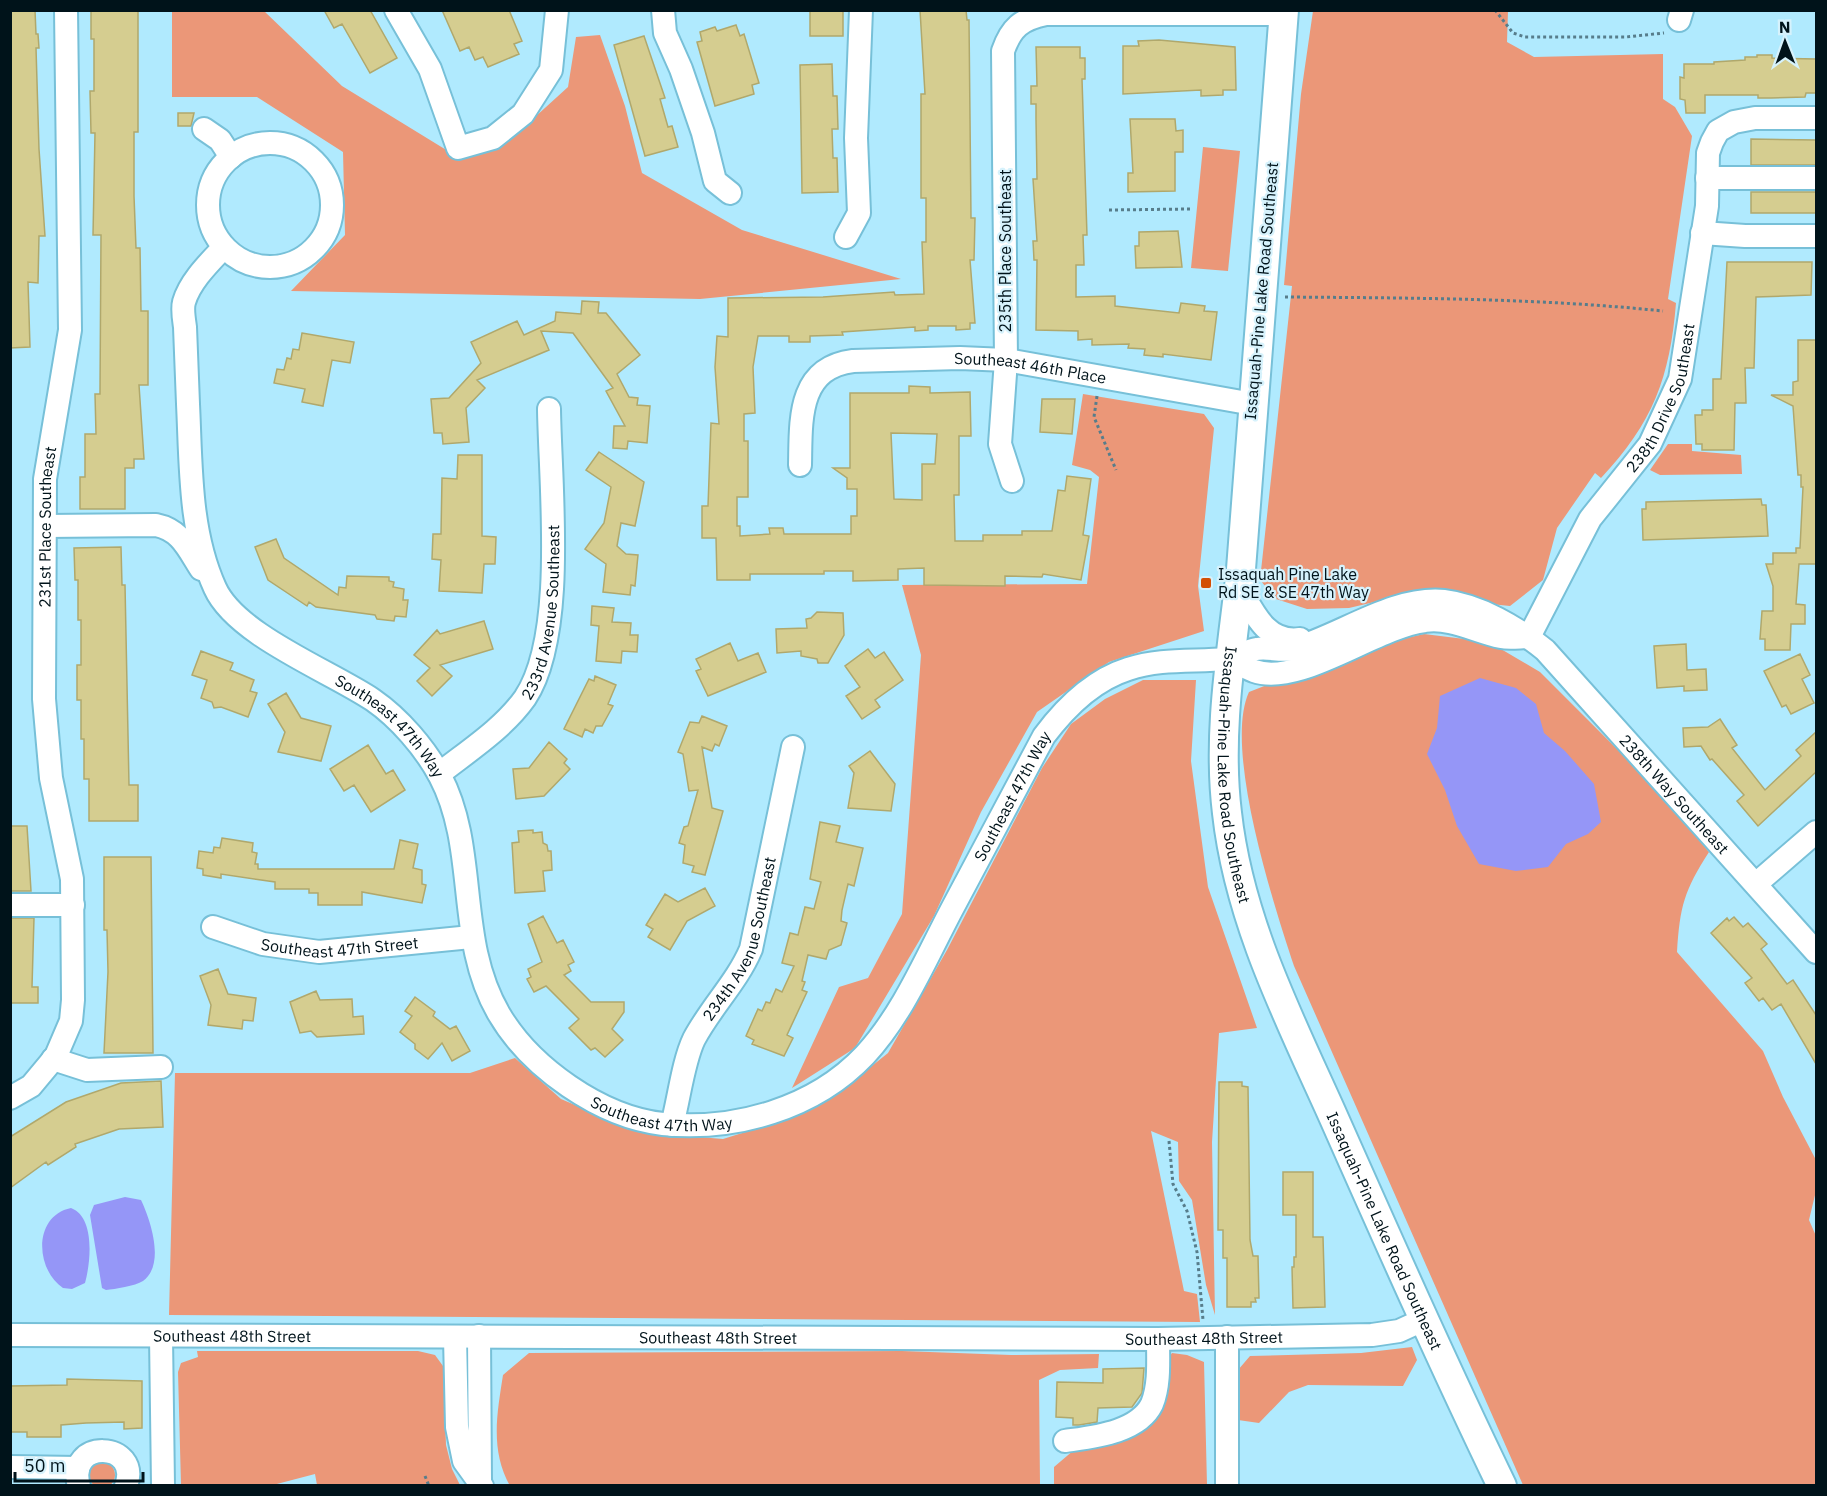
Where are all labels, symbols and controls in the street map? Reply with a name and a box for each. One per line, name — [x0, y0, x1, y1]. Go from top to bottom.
north arrow — [1755, 12, 1815, 72]
text: N — [1779, 17, 1791, 37]
street label: Issaquah-Pine Lake Road Southeast — [1240, 161, 1282, 421]
street label: 235th Place Southeast — [995, 169, 1015, 333]
street label: 238th Drive Southeast — [1621, 322, 1699, 476]
street label: Southeast 46th Place — [954, 348, 1108, 388]
street label: 231st Place Southeast — [34, 445, 60, 608]
street label: 233rd Avenue Southeast — [516, 525, 563, 703]
place label: Issaquah Pine Lake Rd SE & SE 47th Way — [1218, 564, 1369, 602]
marker: Issaquah Pine Lake Rd SE & SE 47th Way — [1199, 576, 1213, 590]
street label: Issaquah-Pine Lake Road Southeast — [1214, 645, 1255, 906]
street label: Southeast 47th Way — [332, 670, 449, 781]
street label: Southeast 47th Way — [969, 726, 1055, 865]
street label: 238th Way Southeast — [1615, 730, 1733, 858]
street label: 234th Avenue Southeast — [698, 855, 780, 1025]
street label: Southeast 47th Street — [260, 932, 419, 962]
street label: Southeast 47th Way — [587, 1092, 734, 1135]
street label: Issaquah-Pine Lake Road Southeast — [1322, 1109, 1447, 1353]
street label: Southeast 48th Street — [153, 1325, 311, 1346]
street label: Southeast 48th Street — [639, 1327, 797, 1348]
street label: Southeast 48th Street — [1125, 1327, 1283, 1349]
scale bar — [15, 1445, 142, 1483]
text: 50 m — [24, 1454, 66, 1477]

